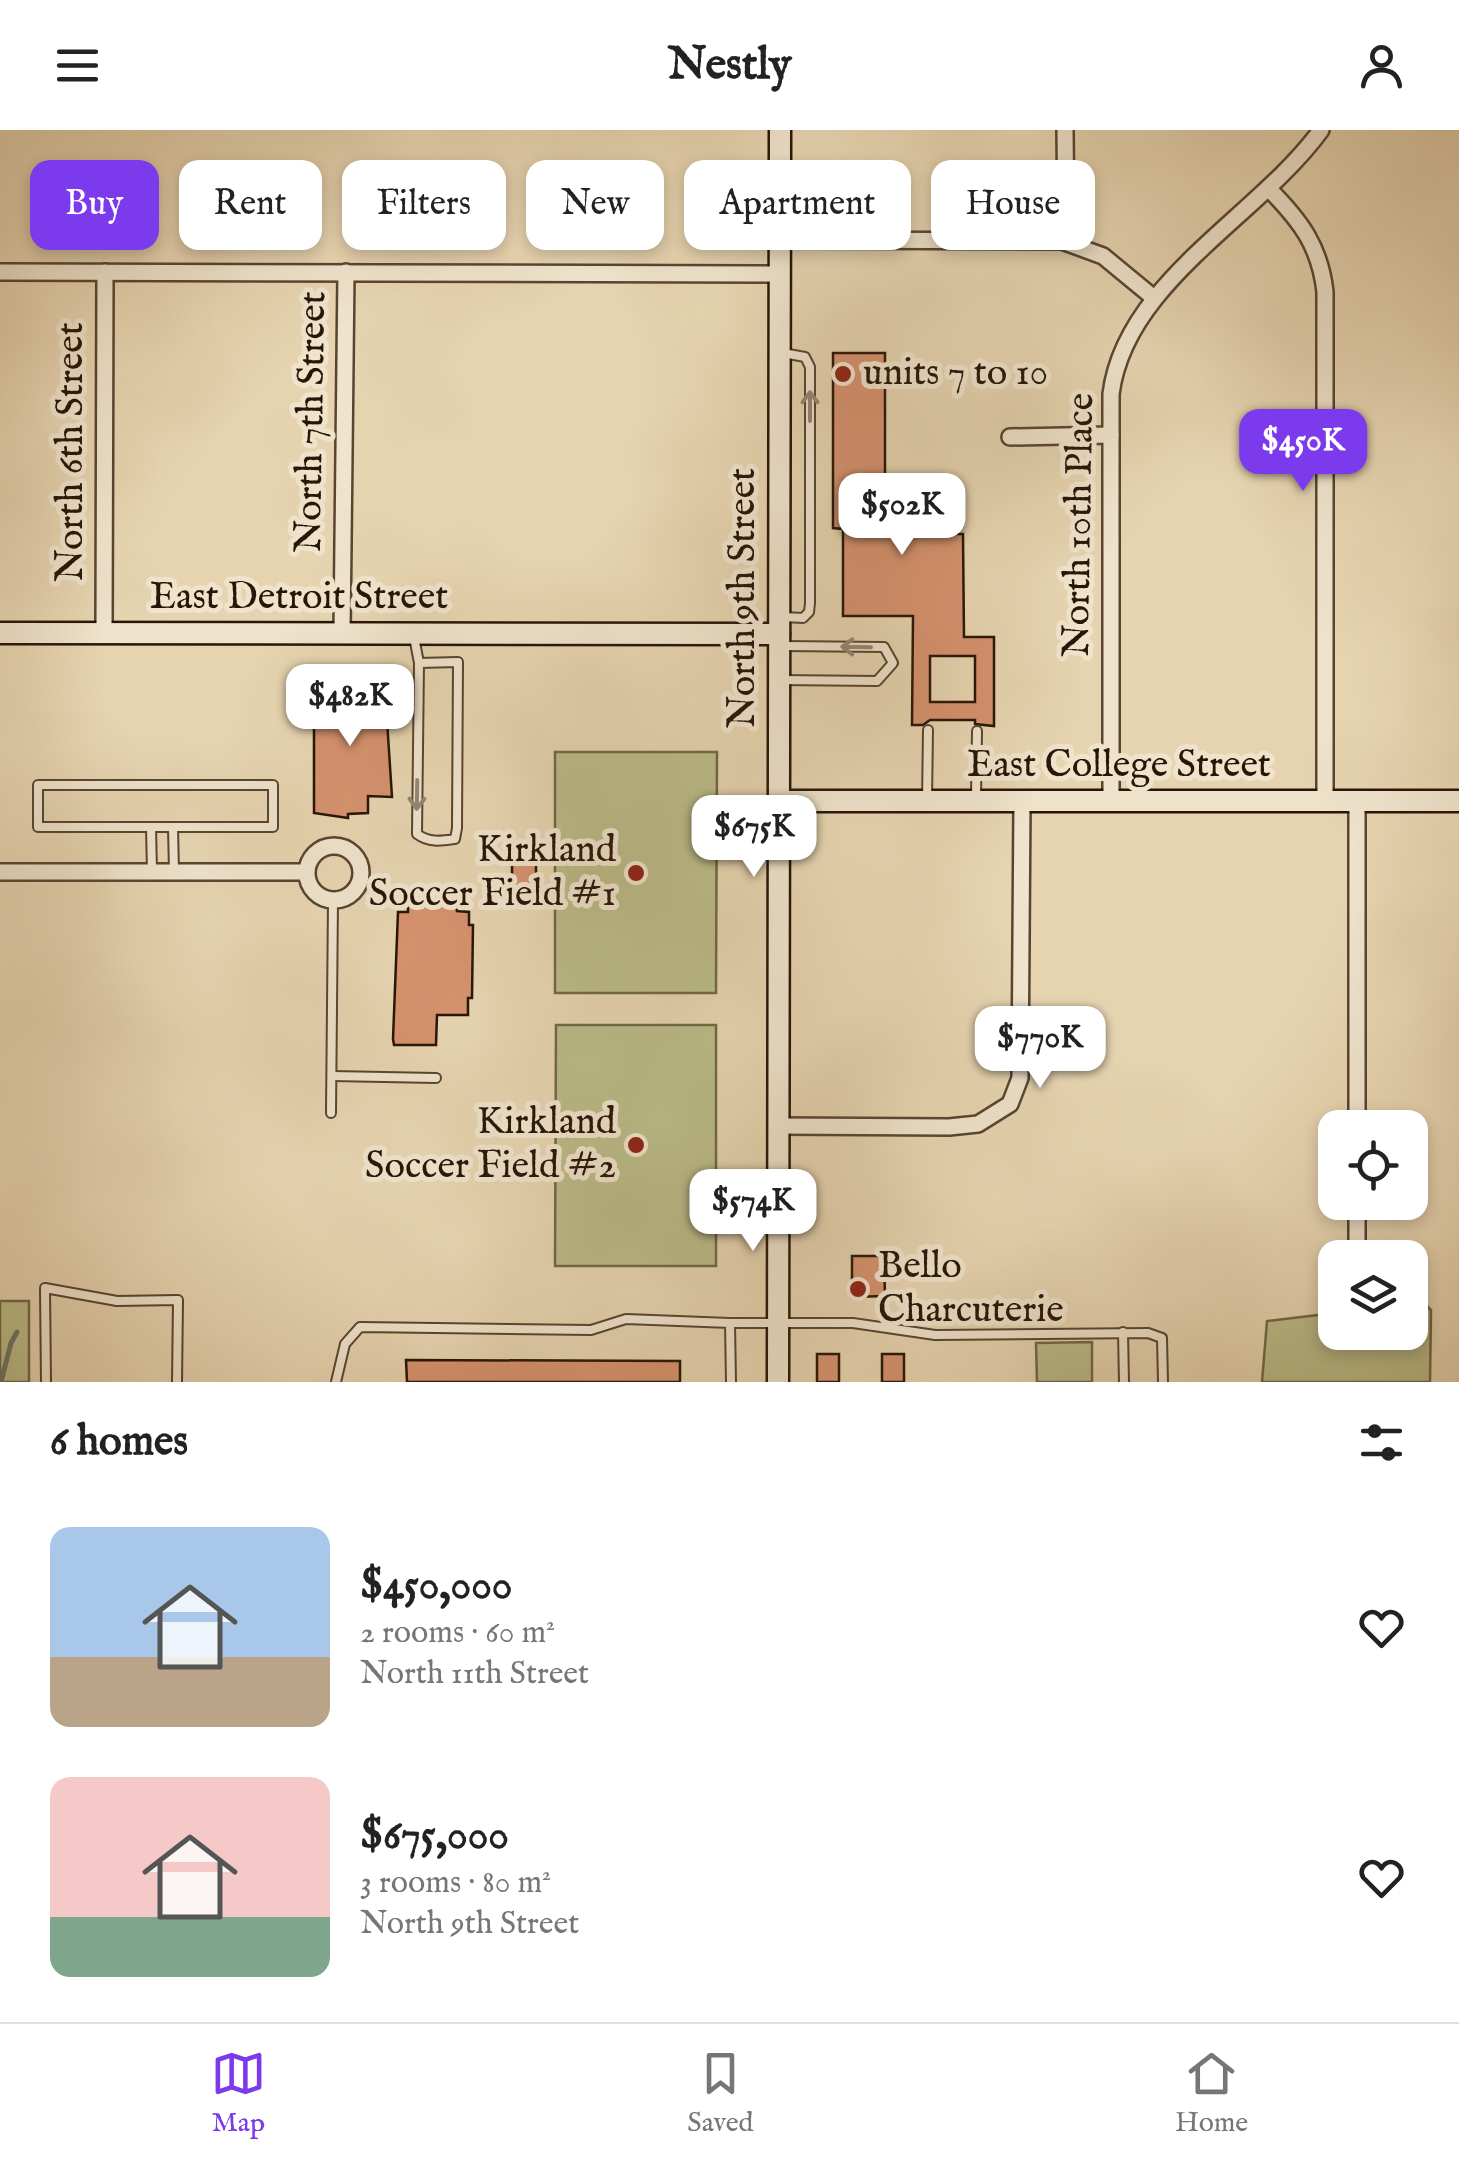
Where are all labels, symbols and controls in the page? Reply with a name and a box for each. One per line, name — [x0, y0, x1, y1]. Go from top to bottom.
text: Nestly — [668, 37, 791, 94]
icon: menu — [50, 38, 105, 93]
icon: person — [1354, 38, 1409, 93]
chip: Buy — [30, 160, 159, 250]
chip: Rent — [179, 160, 322, 250]
chip: Filters — [342, 160, 506, 250]
chip: New — [526, 160, 664, 250]
chip: Apartment — [684, 160, 911, 250]
chip: House — [931, 160, 1095, 250]
street label: North 7th Street — [286, 291, 338, 553]
street label: North 6th Street — [48, 322, 96, 582]
place label: units 7 to 10 — [863, 350, 1048, 398]
marker: units 7 to 10 — [832, 363, 854, 385]
one-way arrow — [800, 391, 820, 424]
street label: North 10th Place — [1054, 392, 1106, 658]
pin: $450K — [1233, 409, 1373, 494]
text: $450K — [1261, 421, 1345, 462]
street label: North 9th Street — [720, 468, 768, 728]
pin: $502K — [832, 473, 972, 558]
text: $502K — [860, 485, 944, 526]
street label: East Detroit Street — [150, 574, 448, 622]
one-way arrow — [841, 638, 874, 656]
pin: $482K — [280, 664, 420, 749]
text: $482K — [308, 676, 392, 717]
street label: East College Street — [967, 742, 1271, 790]
one-way arrow — [408, 779, 427, 811]
pin: $675K — [684, 795, 824, 880]
text: $675K — [714, 807, 794, 848]
place label: Kirkland Soccer Field #1 — [369, 827, 617, 919]
marker: Kirkland Soccer Field #1 — [625, 862, 647, 884]
pin: $770K — [970, 1006, 1110, 1091]
text: $770K — [997, 1018, 1083, 1059]
place label: Kirkland Soccer Field #2 — [365, 1099, 617, 1191]
map controls — [1318, 1110, 1428, 1350]
button: locate — [1318, 1110, 1428, 1220]
marker: Kirkland Soccer Field #2 — [625, 1134, 647, 1156]
pin: $574K — [683, 1169, 823, 1254]
text: $574K — [711, 1181, 795, 1222]
button: layers — [1318, 1240, 1428, 1350]
place label: Bello Charcuterie — [878, 1243, 1064, 1335]
marker: Bello Charcuterie — [847, 1278, 869, 1300]
icon: filters — [1354, 1415, 1409, 1470]
text: 6 homes — [50, 1416, 188, 1469]
text: $450,000 — [360, 1560, 512, 1613]
icon: home — [130, 1567, 250, 1687]
icon: heart — [1354, 1600, 1409, 1655]
text: 2 rooms · 60 m² — [360, 1613, 555, 1654]
text: North 11th Street — [360, 1654, 589, 1695]
text: $675,000 — [360, 1810, 509, 1863]
icon: home — [130, 1817, 250, 1937]
icon: heart — [1354, 1850, 1409, 1905]
text: 3 rooms · 80 m² — [360, 1863, 551, 1904]
text: North 9th Street — [360, 1904, 579, 1945]
tab: Map — [211, 2046, 266, 2141]
tab: Saved — [687, 2046, 754, 2141]
tab: Home — [1175, 2046, 1248, 2141]

